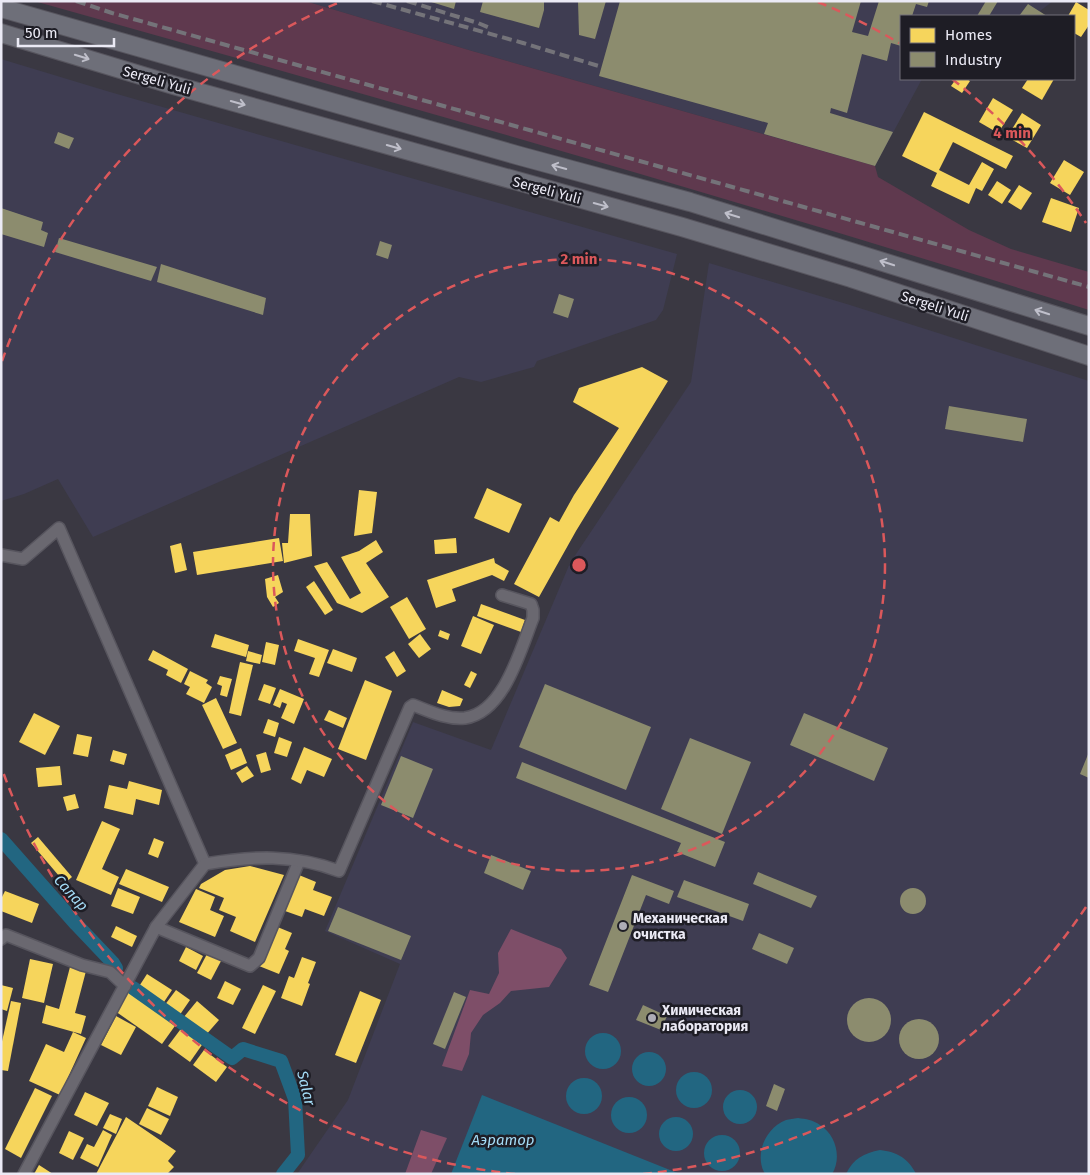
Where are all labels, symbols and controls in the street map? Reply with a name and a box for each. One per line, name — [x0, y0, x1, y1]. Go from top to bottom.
scale bar — [18, 15, 114, 47]
legend — [900, 15, 1075, 80]
text: 50 m — [25, 24, 58, 42]
text: Homes — [945, 26, 992, 44]
text: Industry — [945, 51, 1002, 69]
one-way arrow — [73, 53, 89, 63]
street label: Sergeli Yuli — [121, 63, 193, 98]
one-way arrow — [229, 98, 245, 108]
text: 4 min — [993, 124, 1031, 142]
one-way arrow — [385, 143, 401, 152]
one-way arrow — [551, 161, 567, 171]
street label: Sergeli Yuli — [511, 173, 583, 208]
one-way arrow — [593, 200, 609, 210]
one-way arrow — [724, 210, 740, 220]
text: 2 min — [561, 250, 597, 268]
one-way arrow — [880, 257, 896, 267]
street label: Sergeli Yuli — [899, 288, 971, 325]
one-way arrow — [1035, 306, 1051, 316]
centre of rings — [570, 556, 588, 574]
water label: Салар — [50, 871, 92, 915]
place label: Механическая очистка — [633, 910, 728, 943]
marker: Механическая очистка — [617, 920, 629, 932]
place label: Химическая лаборатория — [661, 1002, 748, 1035]
marker: Химическая лаборатория — [646, 1012, 658, 1024]
water label: Salar — [293, 1068, 319, 1108]
water label: Аэратор — [471, 1131, 535, 1149]

